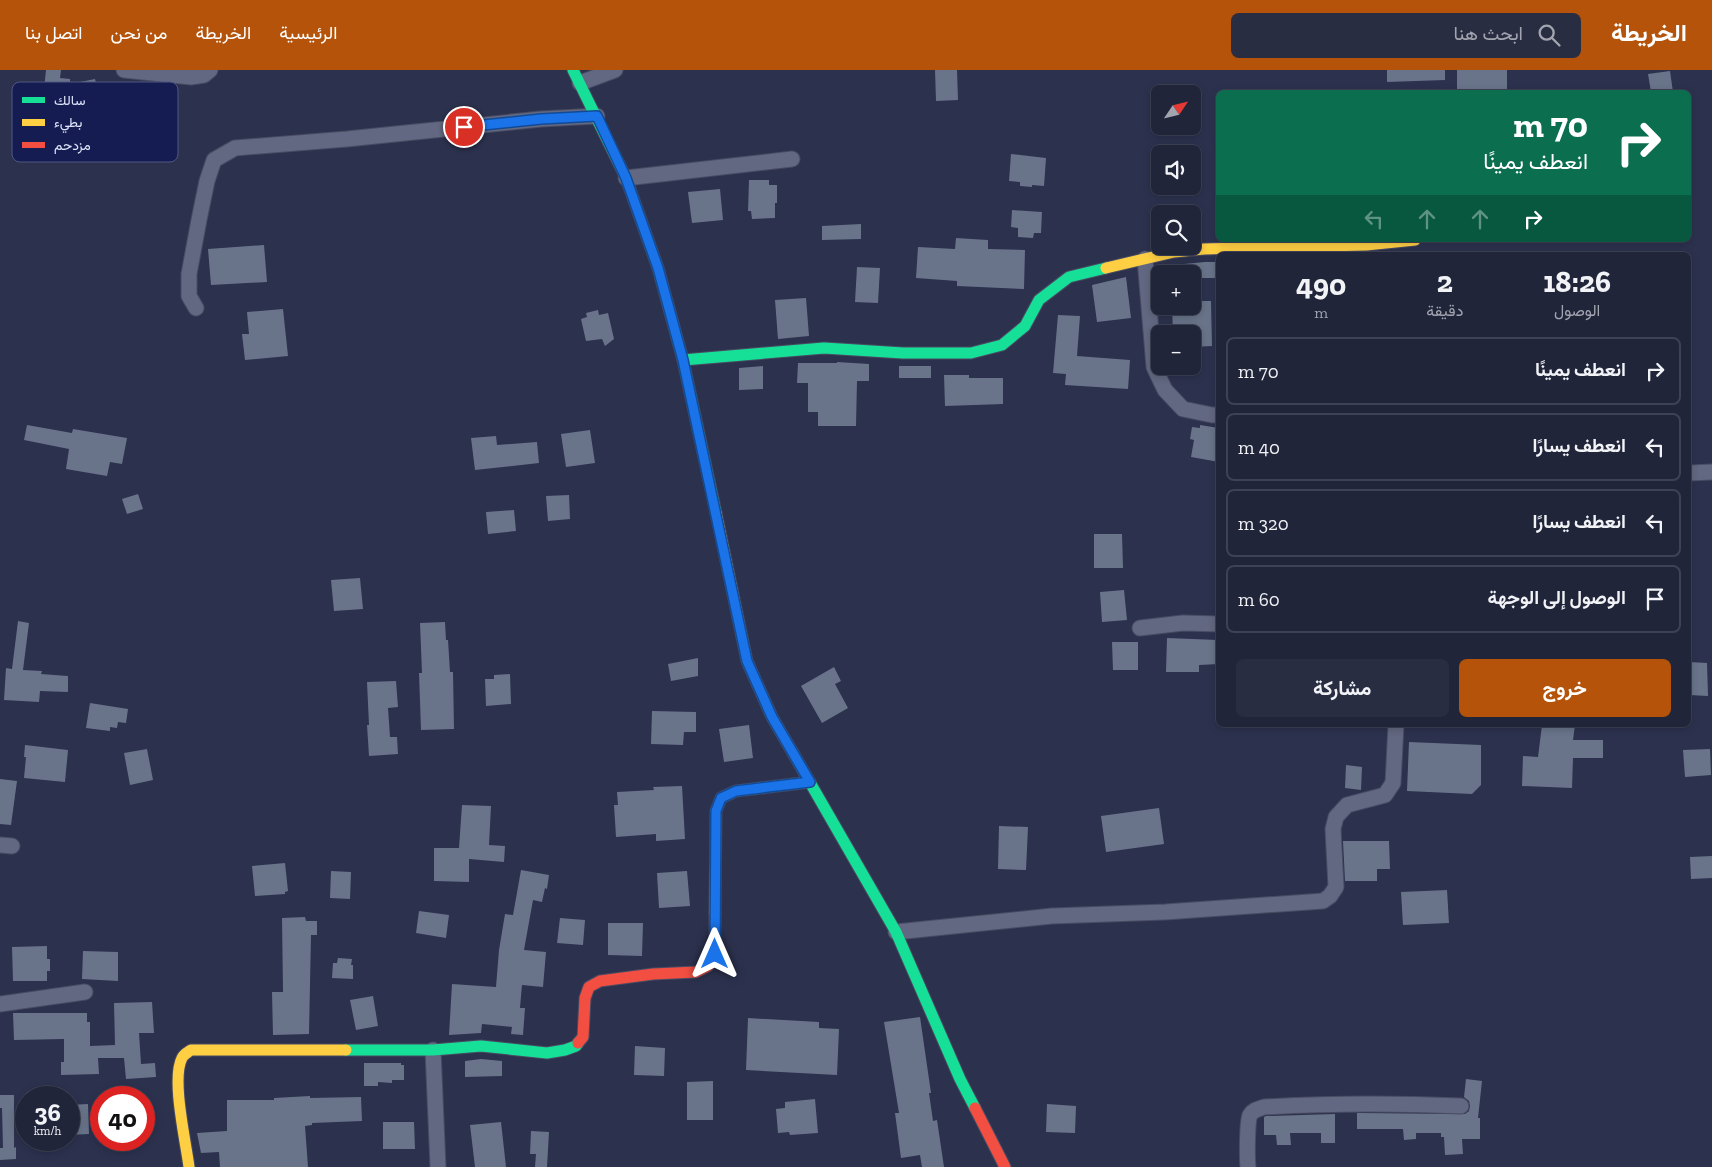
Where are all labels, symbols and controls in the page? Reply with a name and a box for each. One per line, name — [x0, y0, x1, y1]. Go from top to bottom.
search box — [1231, 13, 1581, 58]
text: الخريطة — [1611, 18, 1687, 47]
icon: search — [1535, 21, 1563, 49]
text: اتصل بنا — [25, 22, 82, 44]
text: من نحن — [110, 22, 167, 44]
text: الخريطة — [195, 22, 251, 44]
text: الرئيسية — [279, 22, 337, 44]
text: ابحث هنا — [1454, 22, 1523, 45]
legend — [12, 82, 178, 162]
north arrow — [1151, 85, 1201, 135]
map controls — [1151, 85, 1201, 375]
text: سالك — [54, 92, 85, 109]
text: 70 m — [1513, 104, 1588, 146]
pin — [443, 106, 485, 148]
icon: right — [1606, 110, 1671, 175]
icon: arrive — [450, 113, 478, 141]
text: بطيء — [54, 114, 82, 134]
text: مزدحم — [54, 137, 91, 154]
button: sound — [1151, 145, 1201, 195]
text: انعطف يمينًا — [1483, 148, 1588, 175]
button: search — [1151, 205, 1201, 255]
icon: left — [1360, 205, 1388, 233]
icon: ahead — [1413, 205, 1441, 233]
icon: ahead — [1466, 205, 1494, 233]
icon: right — [1519, 205, 1547, 233]
text: 2 — [1437, 264, 1453, 300]
text: 18:26 — [1543, 264, 1611, 300]
button: + — [1151, 265, 1201, 315]
text: 490 — [1296, 267, 1346, 303]
text: دقيقة — [1426, 301, 1463, 320]
text: الوصول — [1554, 301, 1600, 320]
text: m — [1314, 303, 1328, 322]
button: − — [1151, 325, 1201, 375]
icon: right — [1641, 357, 1669, 385]
text: انعطف يمينًا — [1535, 358, 1626, 381]
text: 70 m — [1238, 360, 1279, 383]
icon: left — [1641, 433, 1669, 461]
text: انعطف يسارًا — [1533, 434, 1626, 457]
text: 40 m — [1238, 436, 1280, 459]
icon: left — [1641, 509, 1669, 537]
text: انعطف يسارًا — [1533, 510, 1626, 533]
text: 320 m — [1238, 512, 1289, 535]
icon: arrive — [1641, 585, 1669, 613]
text: الوصول إلى الوجهة — [1488, 586, 1626, 609]
text: 60 m — [1238, 588, 1280, 611]
button: مشاركة — [1236, 659, 1449, 717]
button: خروج — [1459, 659, 1671, 717]
position arrow — [688, 927, 740, 979]
speed limit sign: 40 — [90, 1086, 155, 1151]
text: 36 — [34, 1097, 61, 1127]
text: km/h — [34, 1124, 61, 1138]

